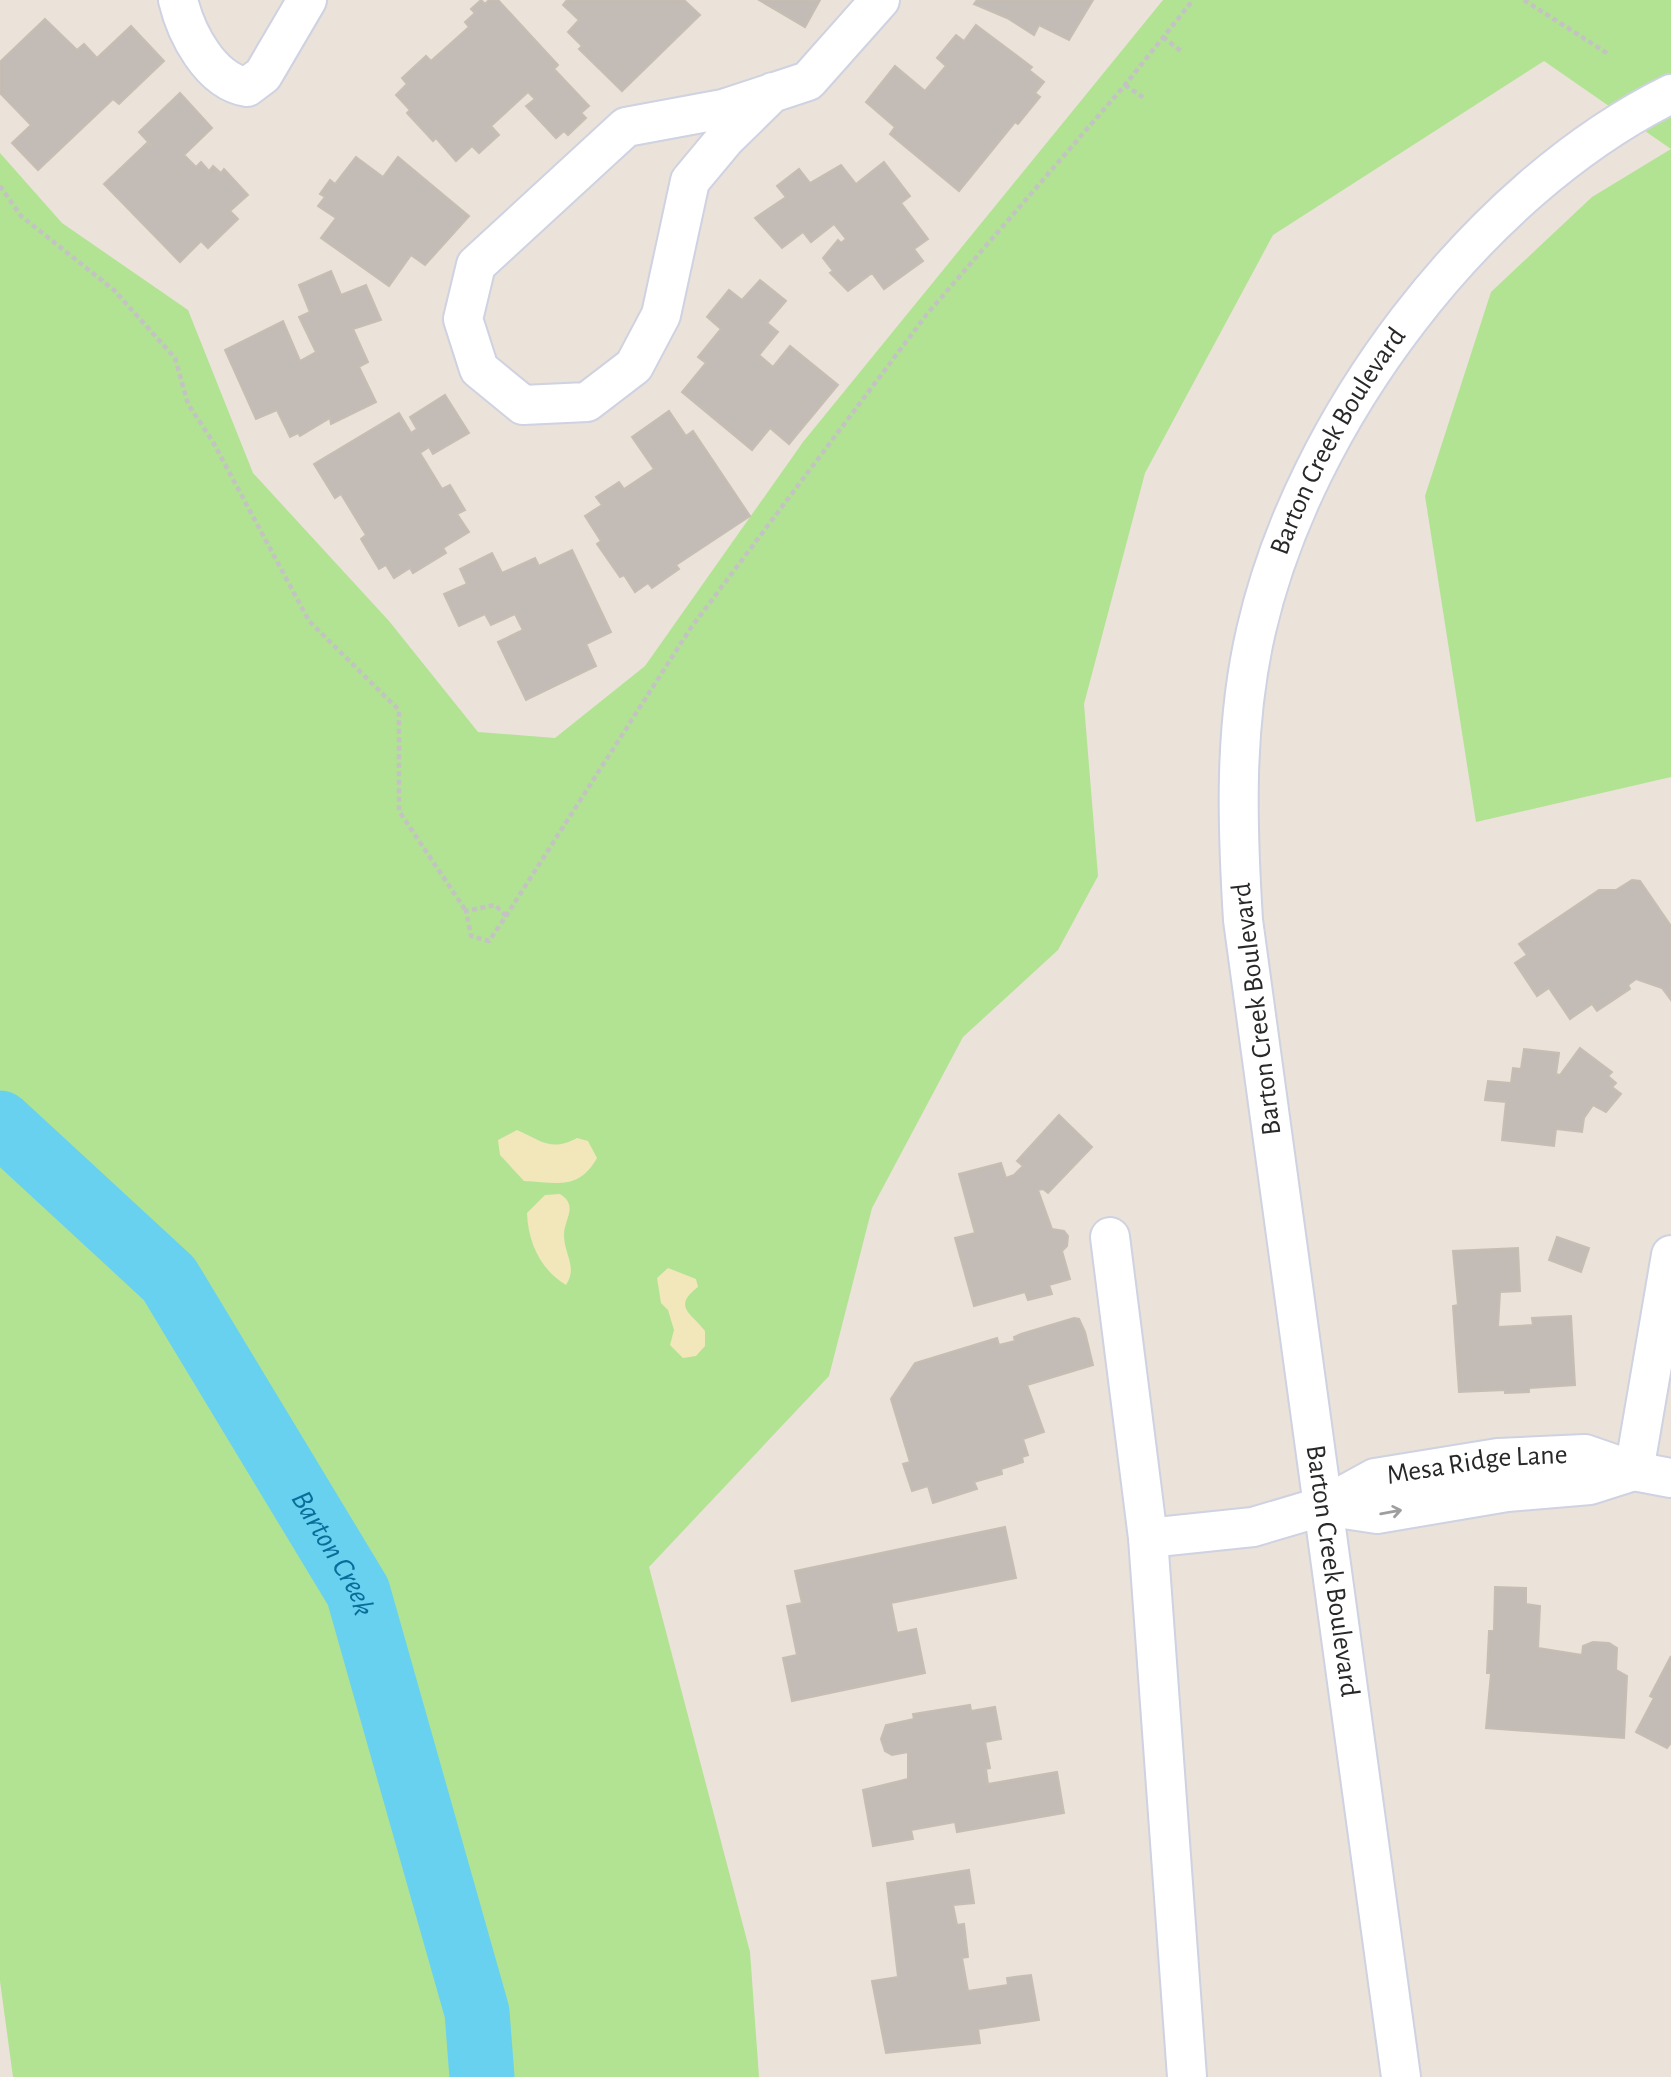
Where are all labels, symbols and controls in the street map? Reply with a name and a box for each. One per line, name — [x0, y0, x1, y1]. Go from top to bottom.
street label: Barton Creek Boulevard — [1266, 323, 1411, 558]
street label: Barton Creek Boulevard — [1228, 881, 1286, 1137]
street label: Mesa Ridge Lane — [1385, 1441, 1568, 1490]
street label: Barton Creek Boulevard — [1300, 1443, 1364, 1699]
water label: Barton Creek — [286, 1486, 379, 1619]
one-way arrow — [1379, 1505, 1402, 1518]

